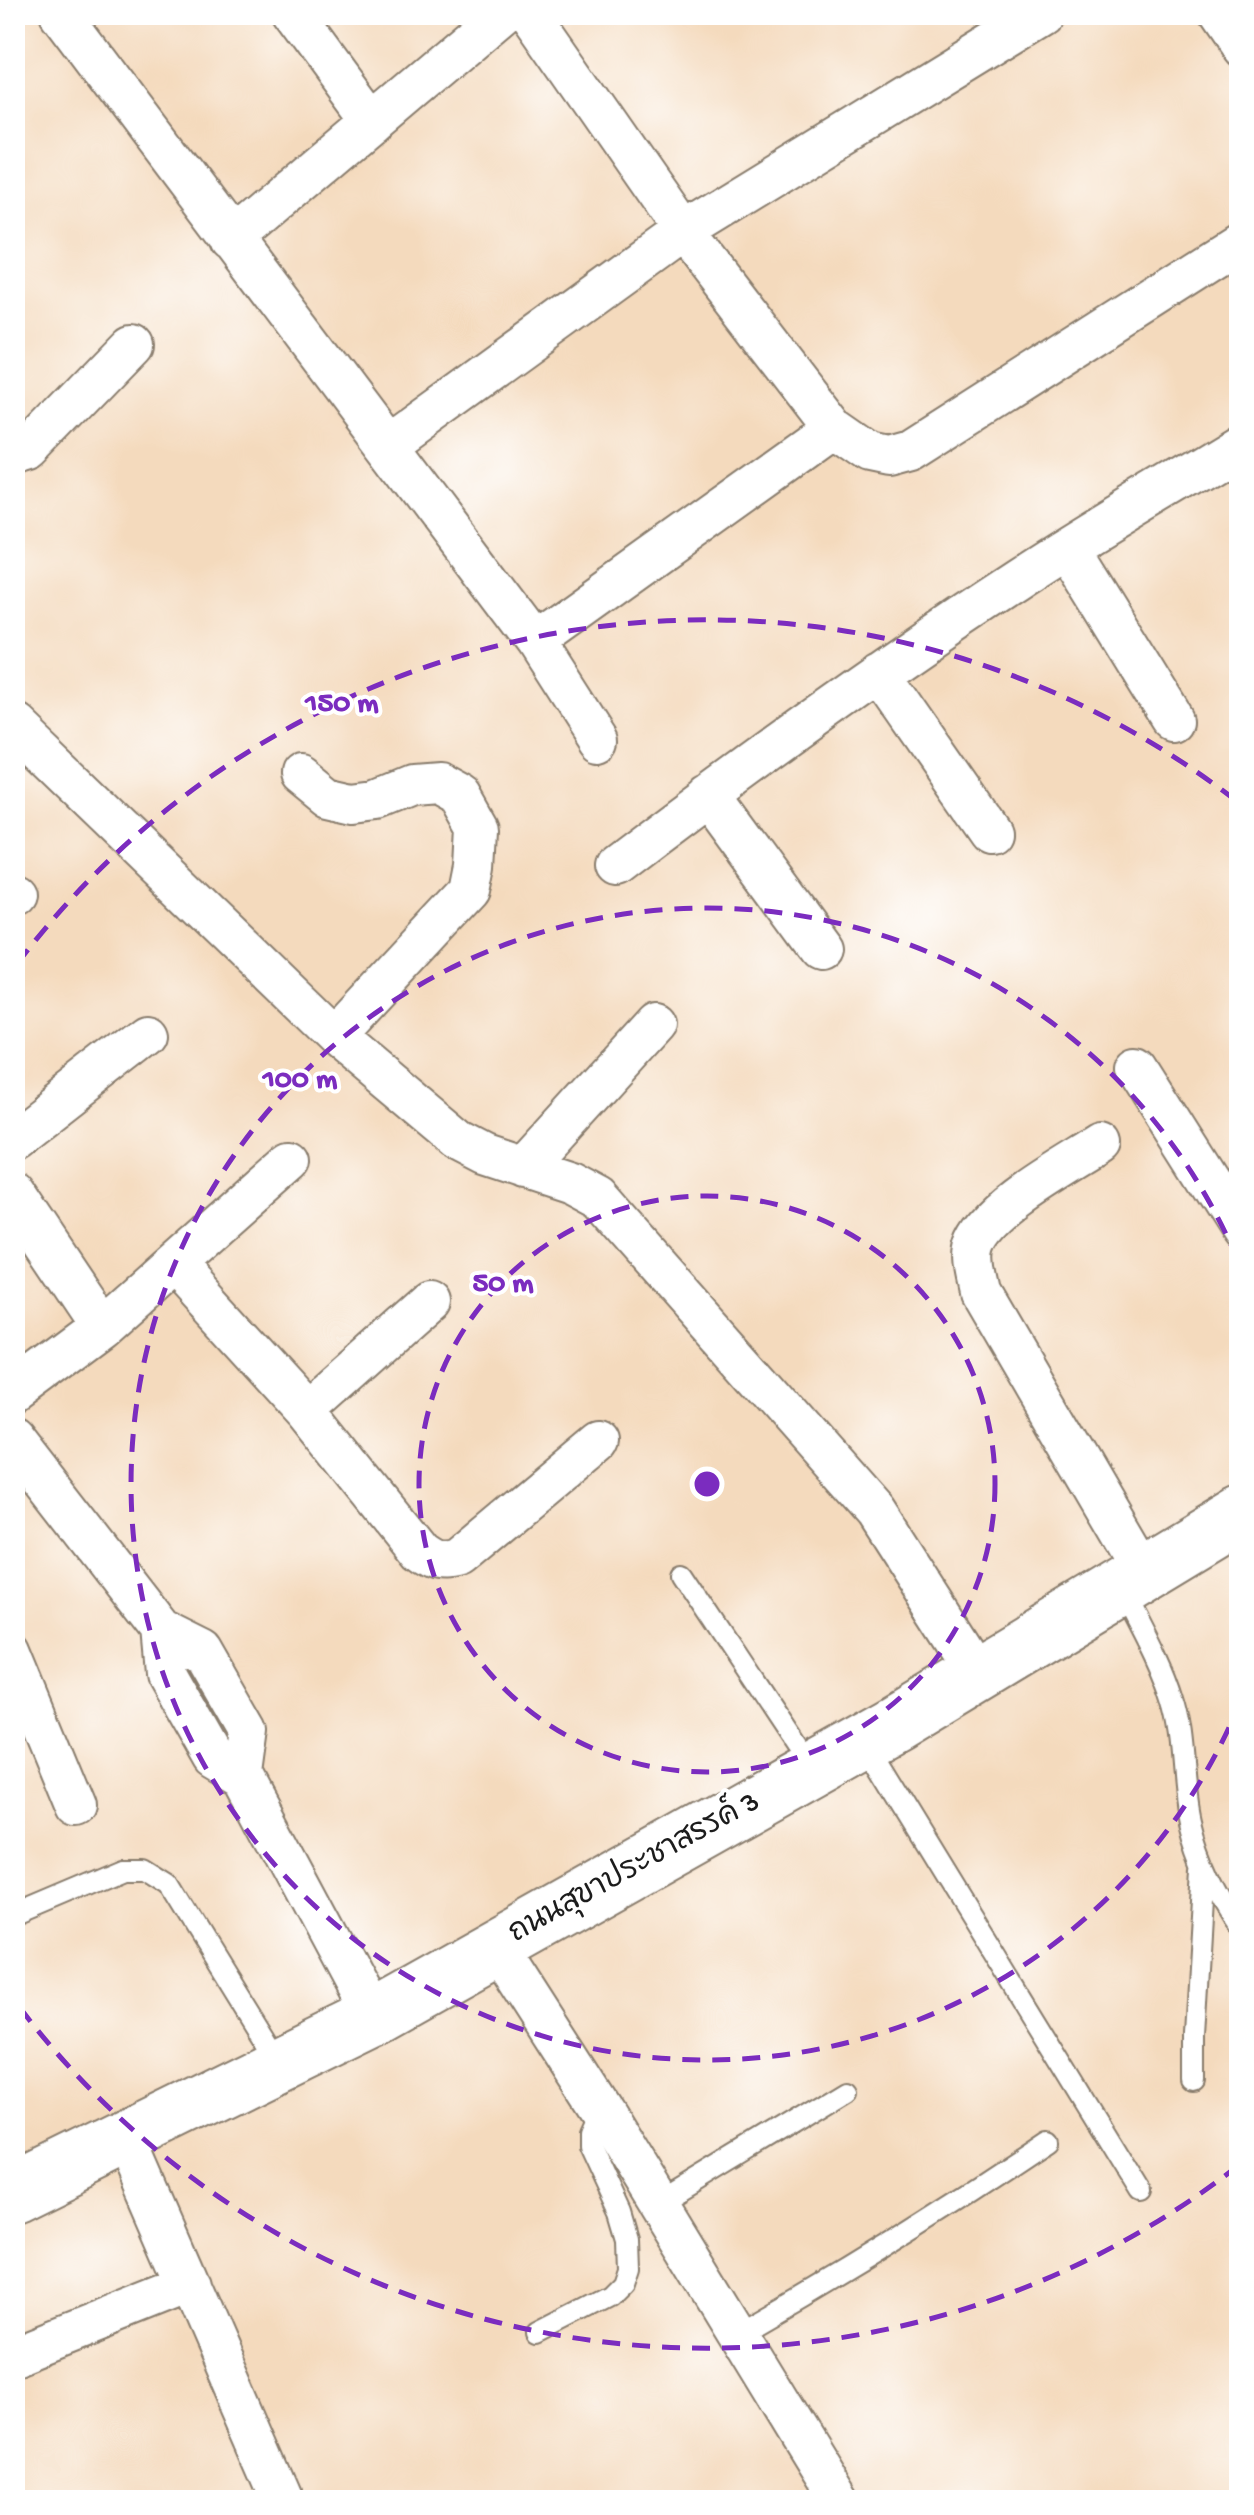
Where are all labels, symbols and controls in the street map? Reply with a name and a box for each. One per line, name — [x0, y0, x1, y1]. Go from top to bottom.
text: 150 m — [304, 688, 379, 723]
text: 100 m — [262, 1064, 338, 1099]
text: 50 m — [472, 1268, 534, 1303]
centre of rings — [689, 1466, 725, 1502]
street label: ถนนสุขาประชาสรรค์ 3 — [500, 1779, 766, 1952]

